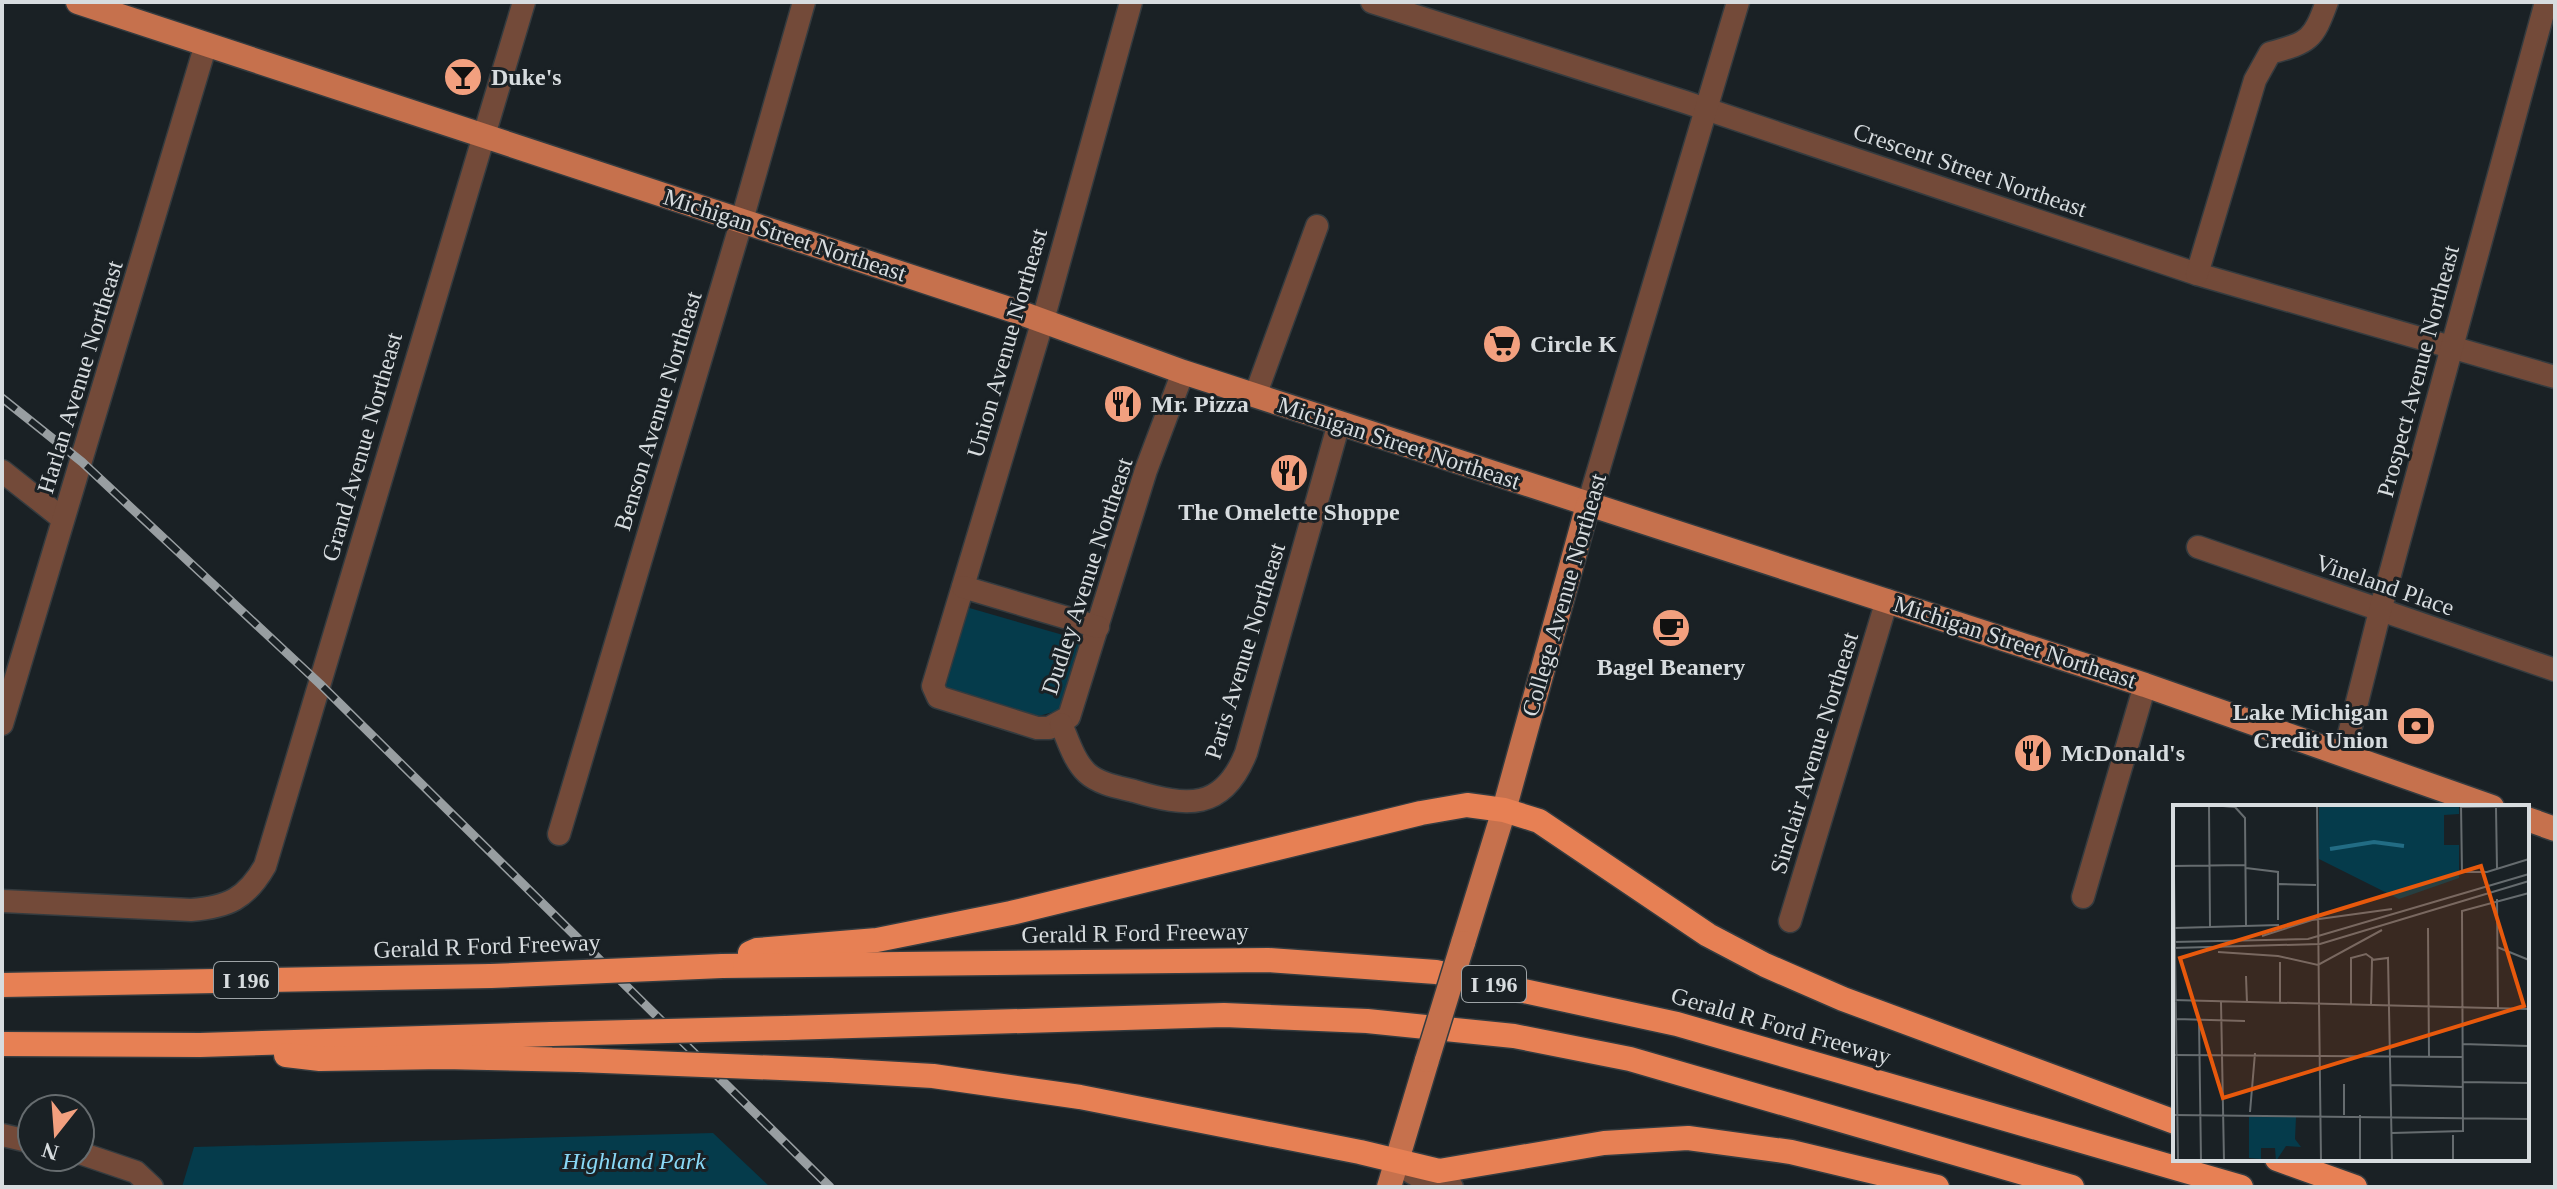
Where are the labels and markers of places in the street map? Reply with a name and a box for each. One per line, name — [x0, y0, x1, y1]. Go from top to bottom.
bar icon: Duke's — [442, 56, 484, 98]
place label: Duke's — [491, 64, 562, 90]
supermarket icon: Circle K — [1481, 323, 1523, 365]
place label: Circle K — [1530, 331, 1617, 357]
restaurant icon: Mr. Pizza — [1102, 383, 1144, 425]
place label: Mr. Pizza — [1151, 391, 1249, 417]
restaurant icon: The Omelette Shoppe — [1268, 452, 1310, 494]
place label: The Omelette Shoppe — [1178, 499, 1400, 525]
cafe icon: Bagel Beanery — [1650, 607, 1692, 649]
place label: Bagel Beanery — [1597, 654, 1745, 680]
place label: Lake Michigan Credit Union — [2233, 699, 2388, 753]
bank icon: Lake Michigan Credit Union — [2395, 705, 2437, 747]
restaurant icon: McDonald's — [2012, 732, 2054, 774]
place label: McDonald's — [2061, 740, 2185, 766]

